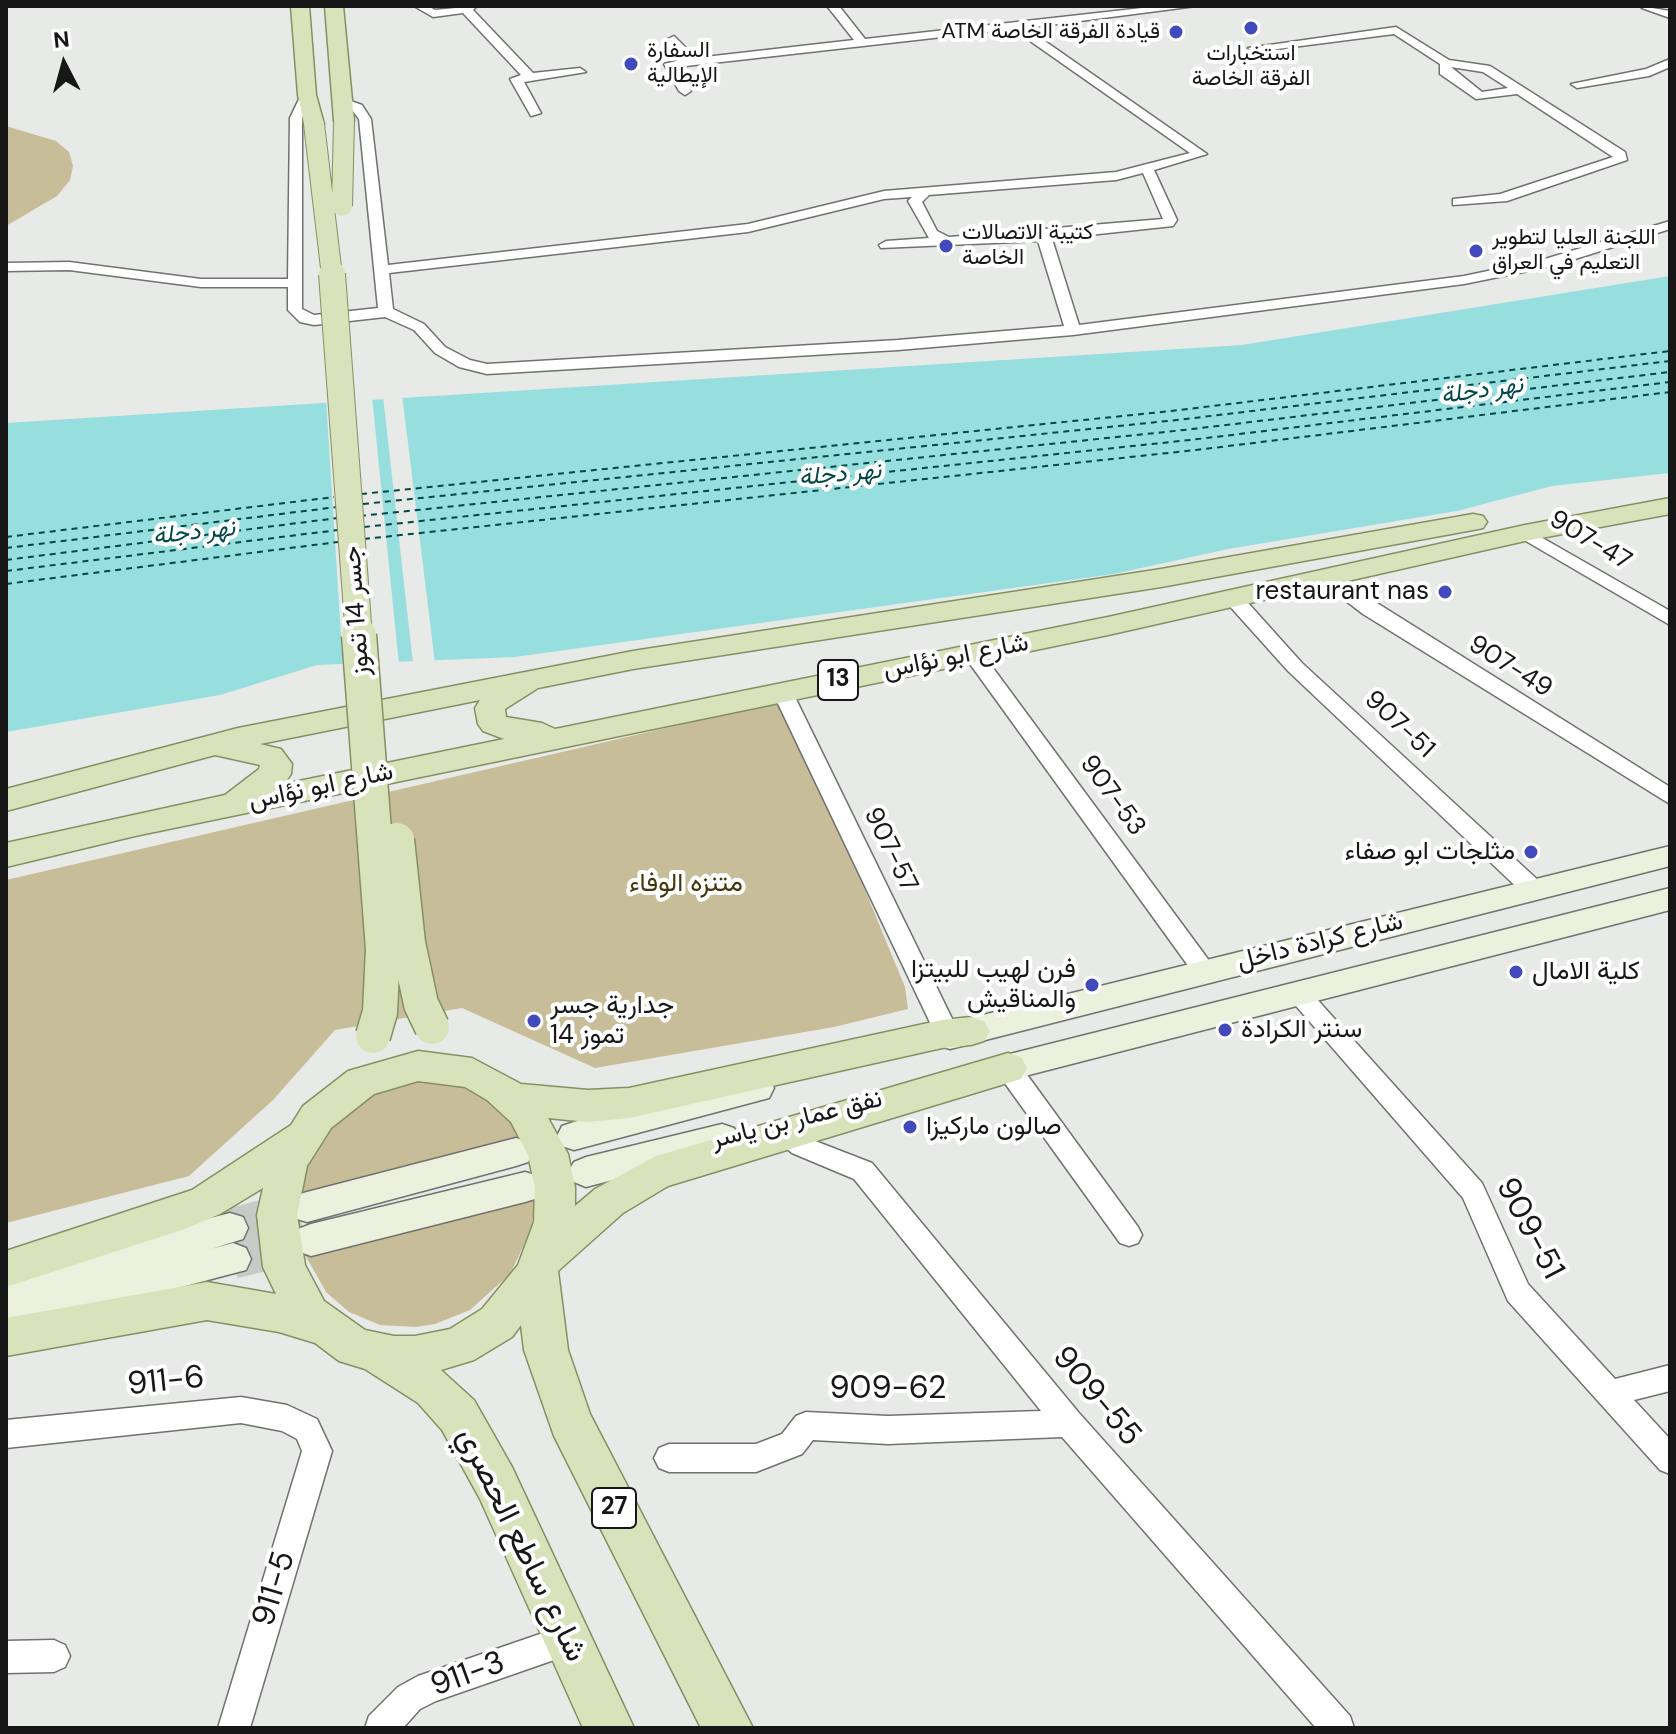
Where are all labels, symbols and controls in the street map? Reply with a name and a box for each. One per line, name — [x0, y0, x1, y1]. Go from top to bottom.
place label: ATM قيادة الفرقة الخاصة — [941, 19, 1160, 45]
marker: استخبارات الفرقة الخاصة — [1242, 19, 1260, 37]
marker: ATM قيادة الفرقة الخاصة — [1167, 23, 1185, 41]
north arrow — [24, 24, 104, 104]
text: N — [52, 24, 71, 55]
place label: السفارة الإيطالية — [647, 38, 718, 90]
place label: استخبارات الفرقة الخاصة — [1192, 41, 1310, 92]
marker: السفارة الإيطالية — [622, 55, 640, 73]
place label: كتيبة الاتصالات الخاصة — [962, 220, 1093, 272]
place label: اللجنة العليا لتطوير التعليم في العراق — [1492, 225, 1656, 276]
marker: كتيبة الاتصالات الخاصة — [937, 237, 955, 255]
marker: اللجنة العليا لتطوير التعليم في العراق — [1467, 242, 1485, 260]
water label: نهر دجلة — [1439, 371, 1525, 411]
water label: نهر دجلة — [798, 457, 882, 493]
street label: 907-47 — [1543, 504, 1637, 578]
water label: نهر دجلة — [151, 514, 237, 552]
street label: جسر 14 تموز — [337, 545, 377, 677]
place label: restaurant nas — [1255, 576, 1429, 608]
marker: restaurant nas — [1436, 583, 1454, 601]
street label: شارع ابو نؤاس — [881, 628, 1031, 686]
street label: 907-49 — [1462, 629, 1558, 705]
road number: 13 — [818, 660, 858, 700]
street label: 907-51 — [1357, 685, 1441, 765]
street label: 907-53 — [1072, 750, 1152, 842]
street label: شارع ابو نؤاس — [246, 756, 396, 818]
street label: 907-57 — [856, 803, 924, 897]
place label: مثلجات ابو صفاء — [1345, 836, 1515, 868]
marker: مثلجات ابو صفاء — [1522, 843, 1540, 861]
park label: متنزه الوفاء — [629, 868, 743, 900]
street label: شارع كرادة داخل — [1234, 906, 1406, 978]
place label: فرن لهيب للبيتزا والمناقيش — [911, 954, 1076, 1016]
place label: كلية الامال — [1532, 956, 1640, 988]
marker: كلية الامال — [1507, 963, 1525, 981]
marker: فرن لهيب للبيتزا والمناقيش — [1083, 976, 1101, 994]
place label: جدارية جسر 14 تموز — [550, 990, 674, 1052]
marker: جدارية جسر 14 تموز — [525, 1012, 543, 1030]
place label: سنتر الكرادة — [1241, 1014, 1362, 1046]
marker: سنتر الكرادة — [1216, 1021, 1234, 1039]
street label: نفق عمار بن ياسر — [708, 1084, 886, 1156]
place label: صالون ماركيزا — [926, 1111, 1061, 1143]
marker: صالون ماركيزا — [901, 1118, 919, 1136]
street label: 909-51 — [1486, 1172, 1572, 1286]
street label: 909-55 — [1043, 1339, 1149, 1455]
street label: 911-6 — [126, 1359, 206, 1405]
street label: 909-62 — [829, 1371, 947, 1409]
street label: شارع ساطع الحصري — [448, 1422, 594, 1668]
road number: 27 — [592, 1488, 636, 1528]
street label: 911-5 — [245, 1547, 305, 1631]
street label: 911-3 — [426, 1644, 510, 1706]

